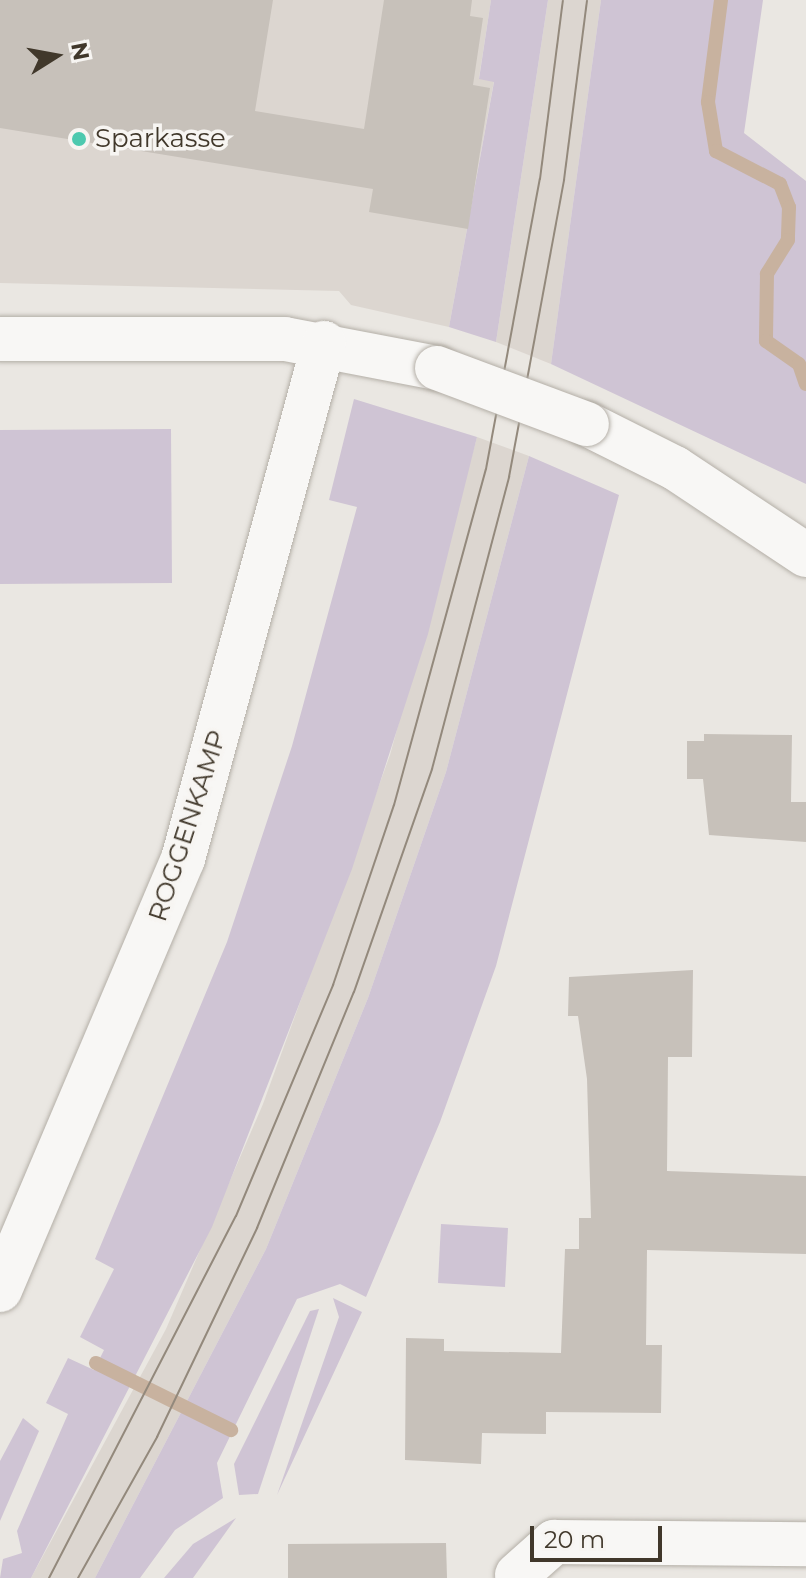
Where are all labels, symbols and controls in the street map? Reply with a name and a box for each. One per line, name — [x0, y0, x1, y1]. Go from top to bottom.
north arrow — [16, 16, 96, 96]
text: N — [65, 40, 95, 63]
place label: Sparkasse — [95, 123, 226, 155]
marker: Sparkasse — [70, 130, 88, 148]
street label: ROGGENKAMP — [142, 726, 234, 926]
scale bar — [534, 1510, 666, 1560]
text: 20 m — [544, 1525, 605, 1554]

